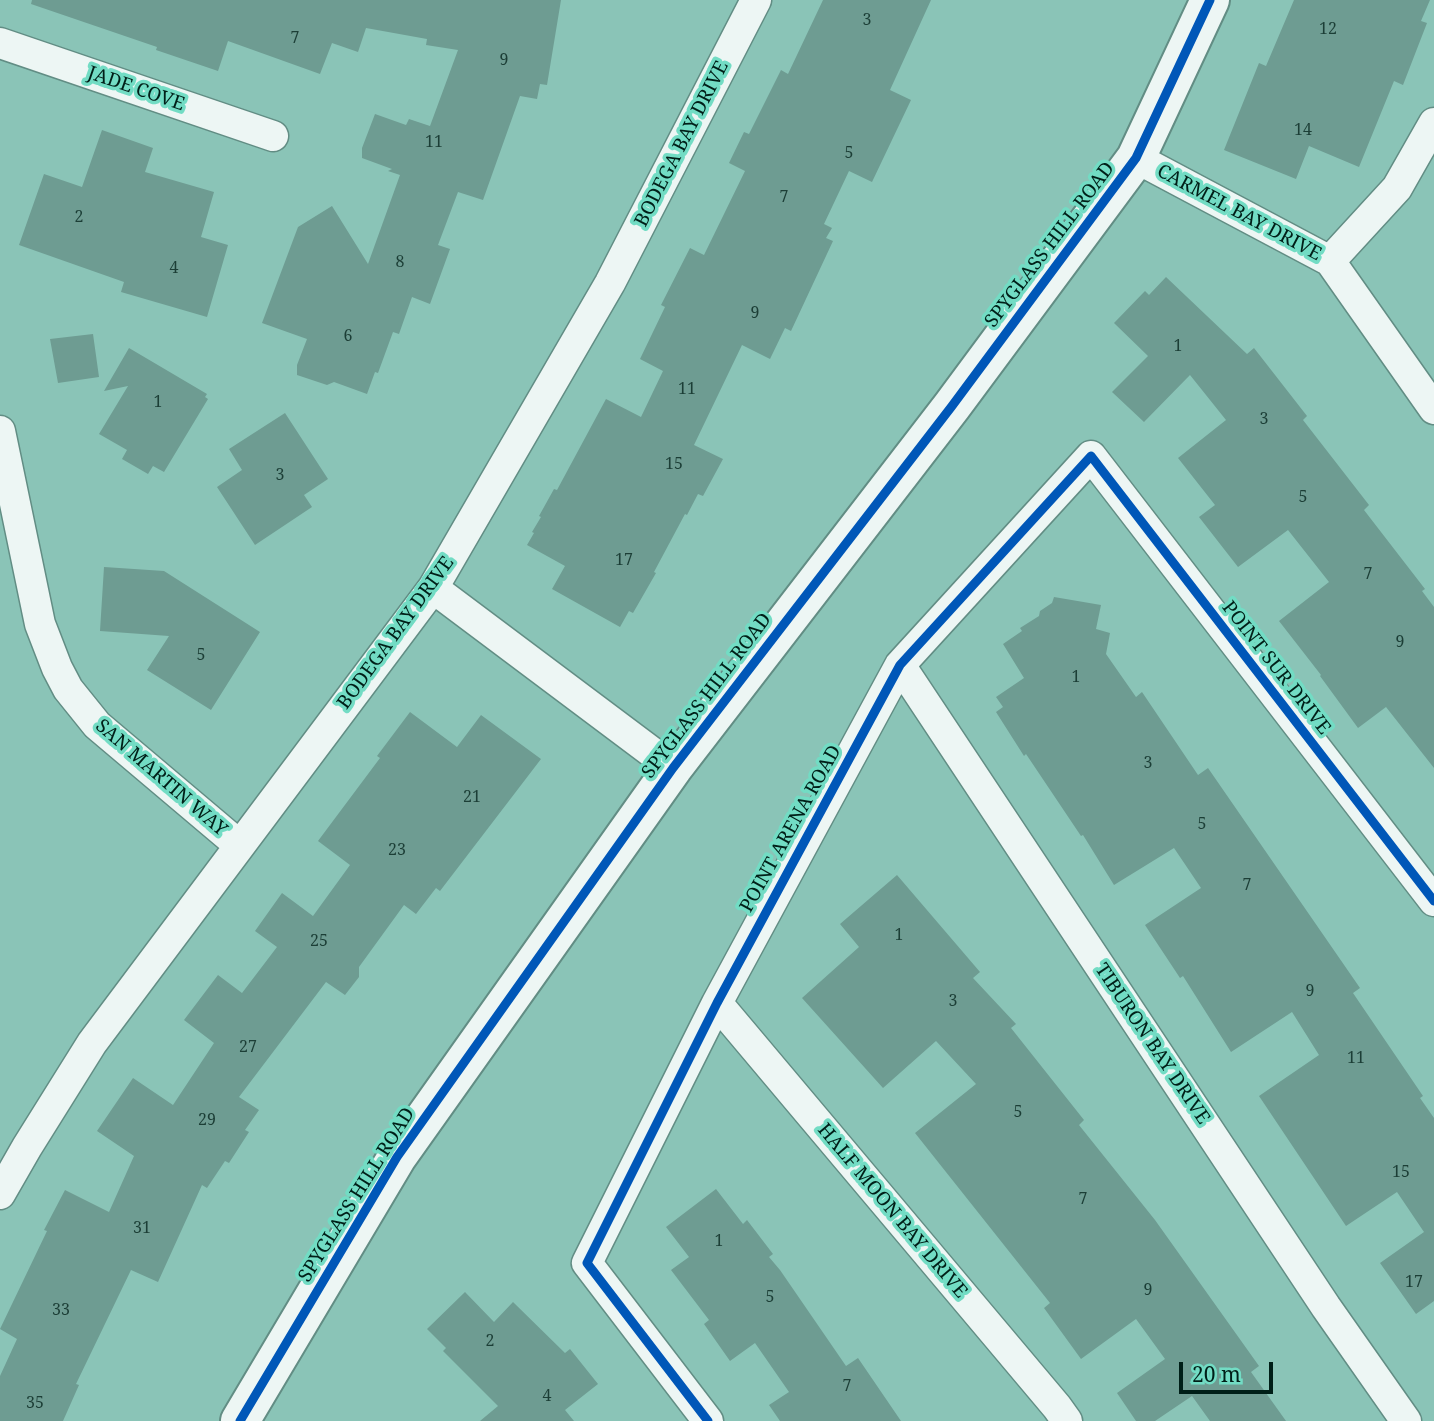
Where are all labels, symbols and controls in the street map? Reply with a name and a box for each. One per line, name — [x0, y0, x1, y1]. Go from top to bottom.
house number: 3 — [863, 10, 871, 30]
house number: 12 — [1319, 19, 1337, 39]
house number: 7 — [291, 28, 299, 48]
house number: 9 — [500, 50, 508, 70]
street label: BODEGA BAY DRIVE — [630, 57, 734, 231]
street label: JADE COVE — [85, 62, 187, 116]
house number: 14 — [1294, 120, 1312, 140]
house number: 11 — [425, 132, 443, 152]
house number: 5 — [845, 143, 853, 163]
street label: SPYGLASS HILL ROAD — [980, 158, 1120, 332]
street label: CARMEL BAY DRIVE — [1153, 160, 1325, 266]
house number: 7 — [780, 187, 788, 207]
house number: 2 — [75, 207, 83, 227]
house number: 8 — [396, 252, 404, 272]
house number: 4 — [170, 258, 178, 278]
house number: 9 — [751, 303, 759, 323]
house number: 6 — [344, 326, 352, 346]
house number: 1 — [1174, 336, 1182, 356]
house number: 11 — [678, 379, 696, 399]
house number: 1 — [154, 392, 162, 412]
house number: 3 — [1260, 409, 1268, 429]
house number: 15 — [665, 454, 683, 474]
house number: 3 — [276, 465, 284, 485]
house number: 5 — [1299, 487, 1307, 507]
house number: 17 — [615, 550, 633, 570]
street label: BODEGA BAY DRIVE — [333, 552, 459, 714]
house number: 7 — [1364, 564, 1372, 584]
street label: POINT SUR DRIVE — [1217, 597, 1335, 739]
street label: SPYGLASS HILL ROAD — [637, 609, 777, 783]
house number: 9 — [1396, 632, 1404, 652]
house number: 5 — [197, 645, 205, 665]
house number: 1 — [1072, 667, 1080, 687]
street label: SAN MARTIN WAY — [91, 715, 231, 841]
street label: POINT ARENA ROAD — [736, 742, 846, 916]
house number: 3 — [1144, 753, 1152, 773]
house number: 21 — [463, 787, 481, 807]
house number: 5 — [1198, 814, 1206, 834]
house number: 23 — [388, 840, 406, 860]
house number: 7 — [1243, 875, 1251, 895]
house number: 1 — [895, 925, 903, 945]
house number: 25 — [310, 931, 328, 951]
street label: TIBURON BAY DRIVE — [1090, 959, 1214, 1129]
house number: 9 — [1306, 981, 1314, 1001]
house number: 3 — [949, 991, 957, 1011]
house number: 27 — [239, 1037, 257, 1057]
house number: 11 — [1347, 1048, 1365, 1068]
house number: 5 — [1014, 1102, 1022, 1122]
street label: SPYGLASS HILL ROAD — [294, 1104, 420, 1286]
house number: 29 — [198, 1110, 216, 1130]
street label: HALF MOON BAY DRIVE — [812, 1119, 972, 1303]
house number: 15 — [1392, 1162, 1410, 1182]
house number: 7 — [1079, 1189, 1087, 1209]
house number: 31 — [133, 1218, 151, 1238]
house number: 1 — [715, 1231, 723, 1251]
house number: 17 — [1405, 1272, 1423, 1292]
house number: 9 — [1144, 1280, 1152, 1300]
house number: 5 — [766, 1287, 774, 1307]
house number: 33 — [52, 1300, 70, 1320]
house number: 2 — [486, 1331, 494, 1351]
scale bar — [1182, 1348, 1276, 1392]
text: 20 m — [1192, 1360, 1241, 1388]
house number: 7 — [843, 1376, 851, 1396]
house number: 4 — [543, 1386, 551, 1406]
house number: 35 — [26, 1393, 44, 1413]

